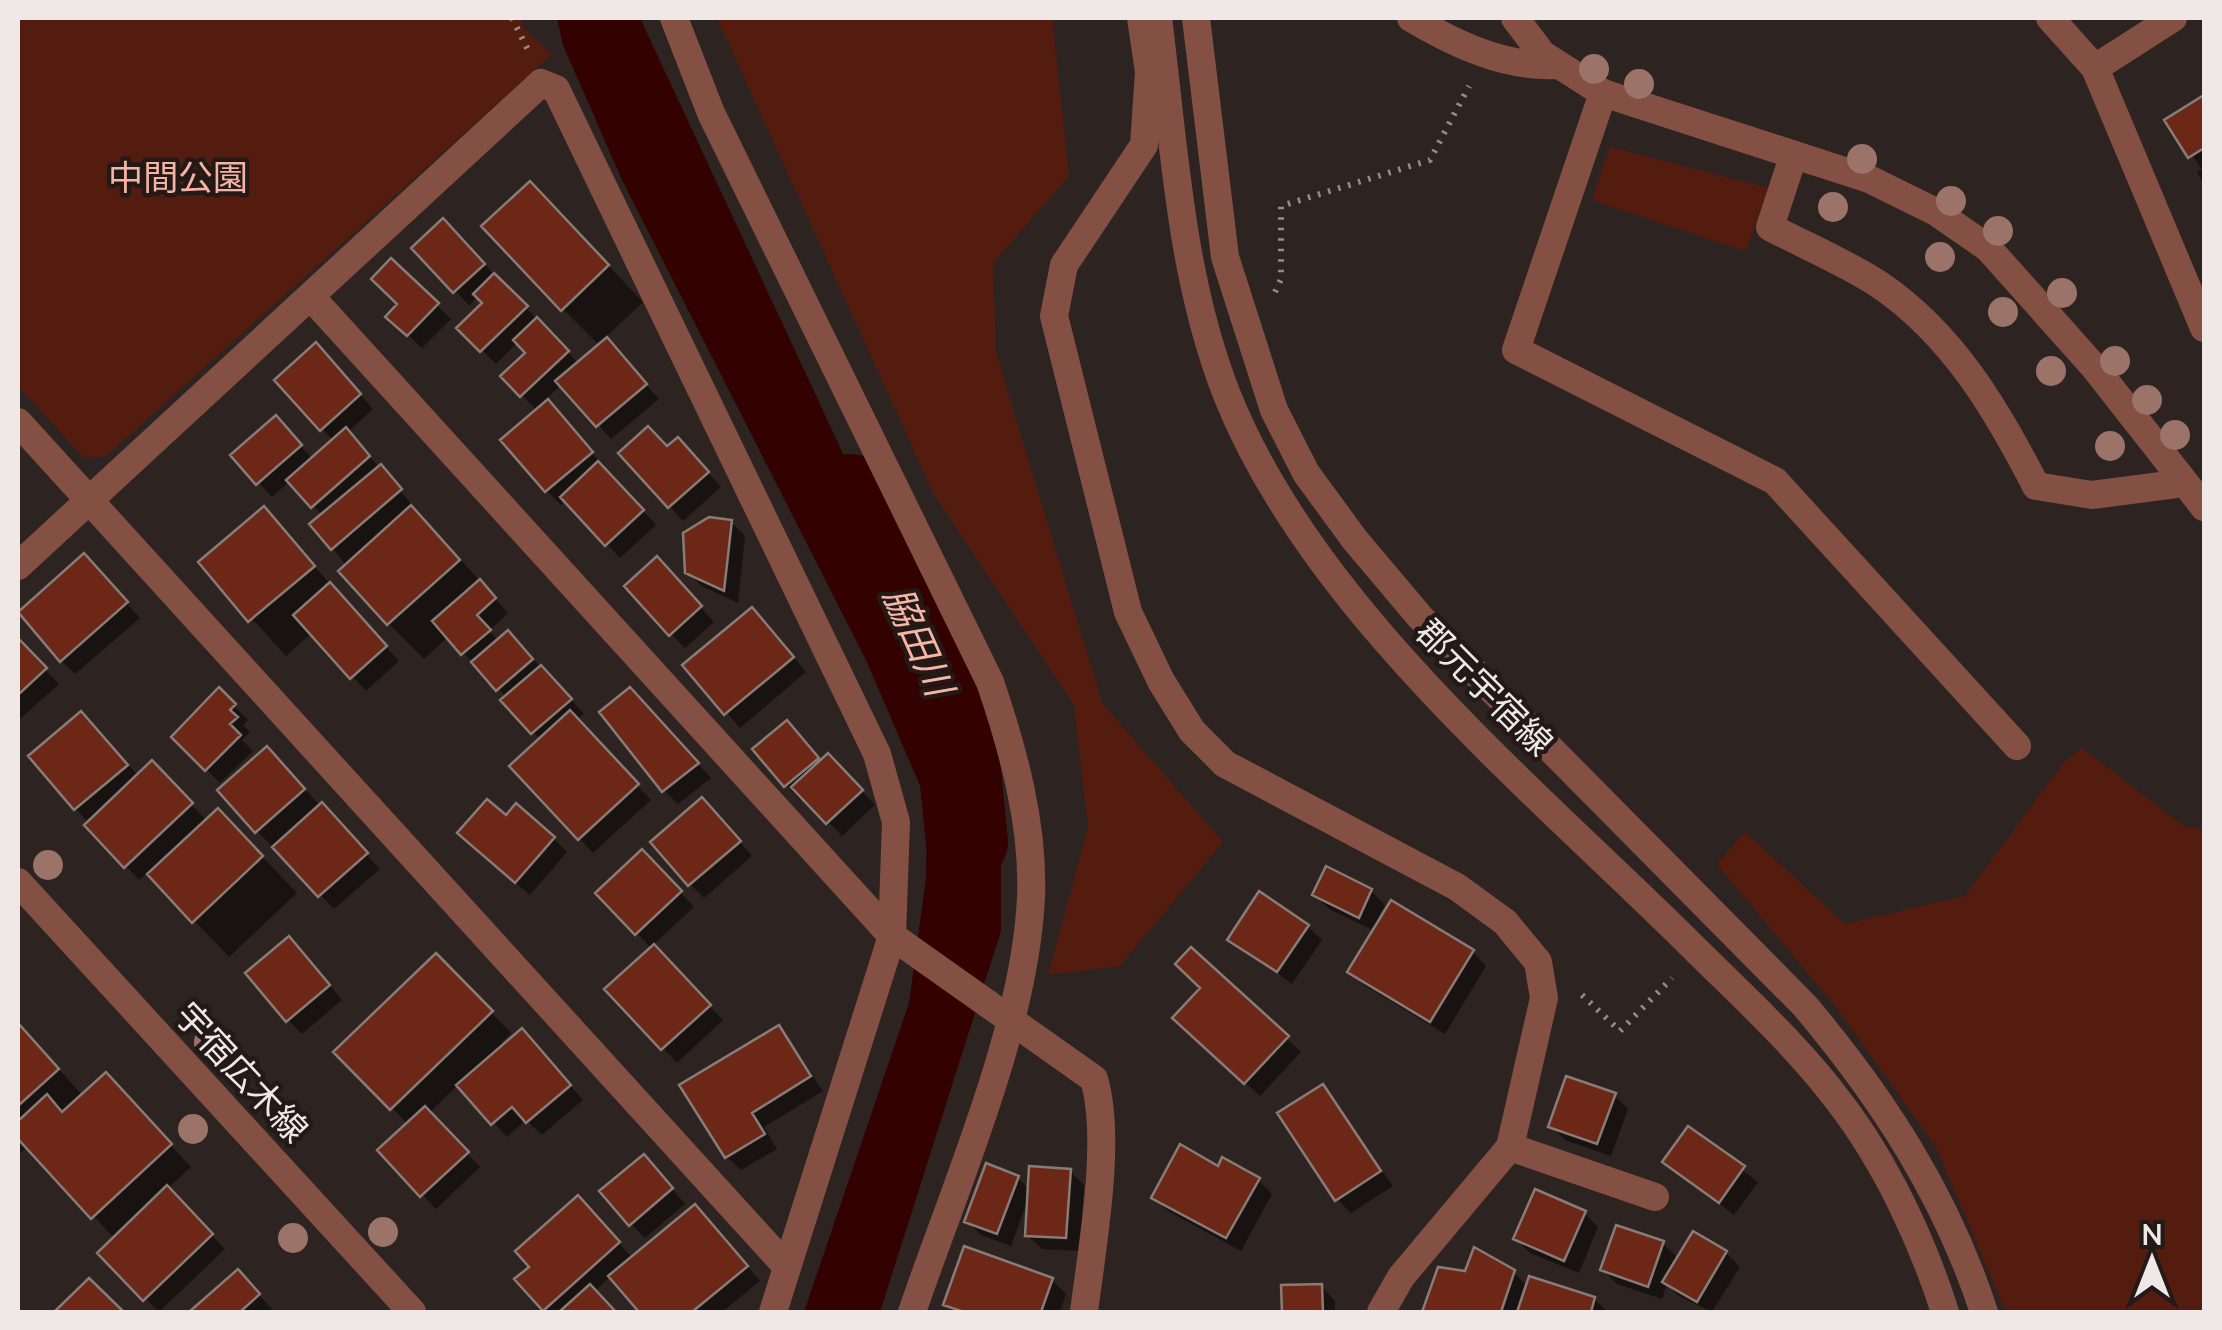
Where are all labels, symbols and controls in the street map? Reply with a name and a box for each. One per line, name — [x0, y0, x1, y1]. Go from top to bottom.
park label: 中間公園 — [108, 155, 248, 199]
water label: 脇田川 — [874, 579, 966, 706]
street label: 郡元宇宿線 — [1408, 610, 1562, 764]
street label: 宇宿広木線 — [166, 993, 318, 1151]
north arrow — [2102, 1210, 2202, 1310]
text: N — [2141, 1217, 2163, 1252]

